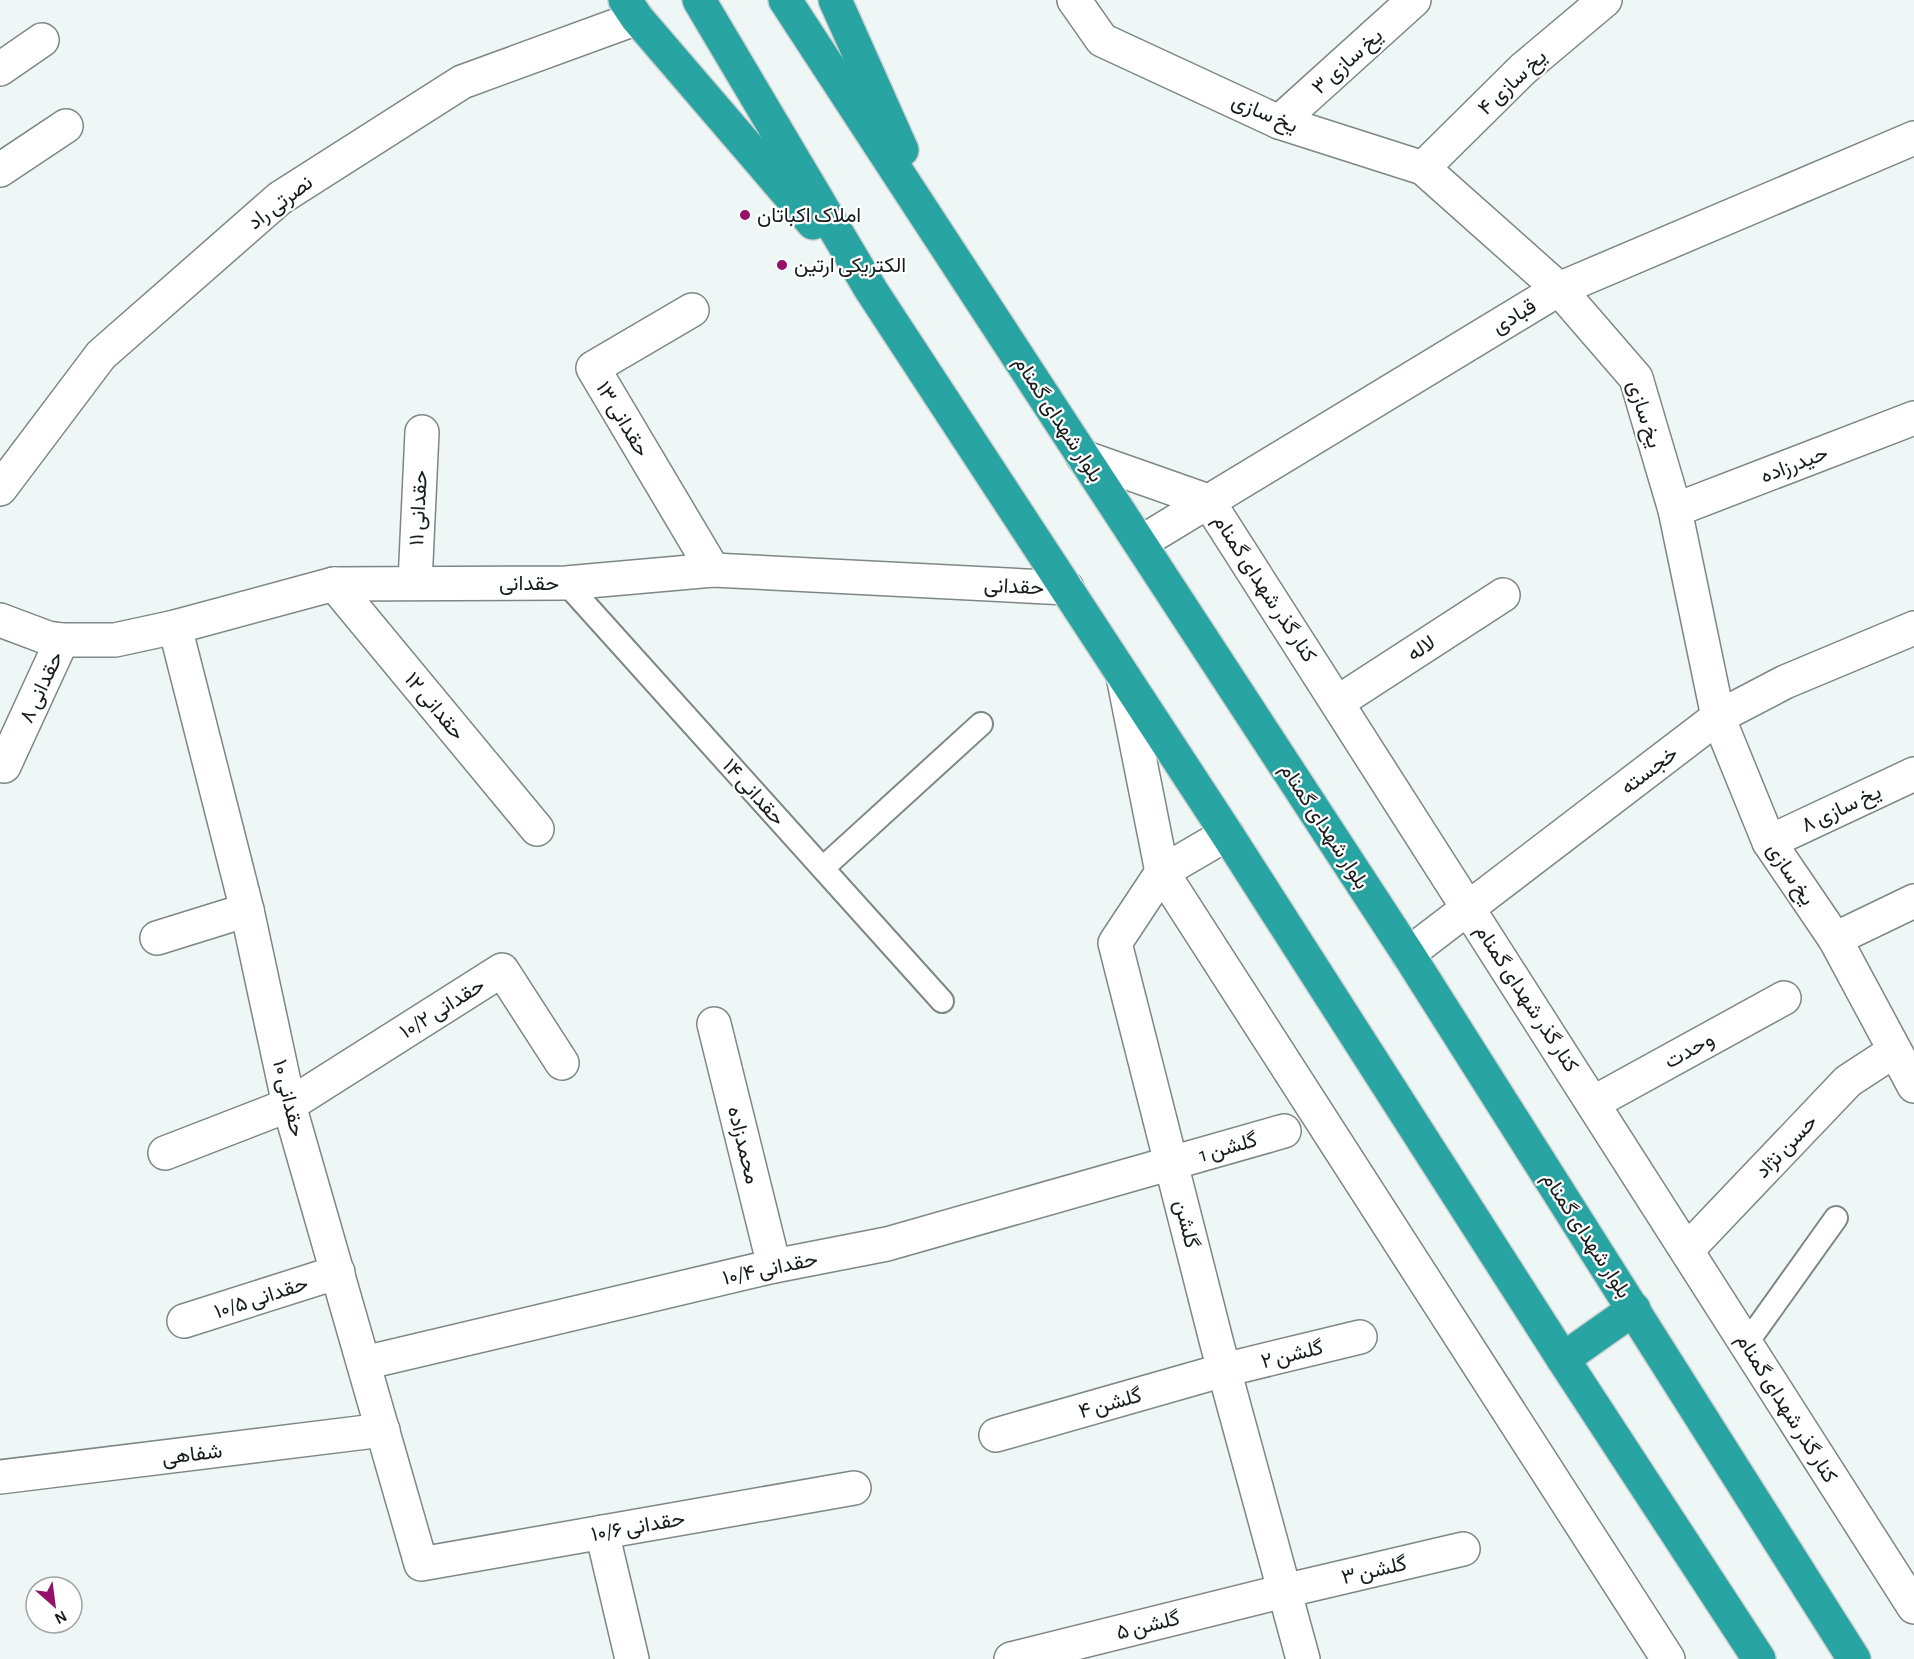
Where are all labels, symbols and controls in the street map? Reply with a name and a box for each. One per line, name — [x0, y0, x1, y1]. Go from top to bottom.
street label: یخ سازی ۳ — [1308, 24, 1389, 100]
street label: یخ سازی ۴ — [1474, 46, 1553, 121]
street label: یخ سازی — [1227, 90, 1301, 139]
street label: نصرتی راد — [244, 171, 318, 235]
place label: املاک اکباتان — [757, 205, 861, 227]
marker: املاک اکباتان — [738, 208, 752, 222]
place label: الکتریکی ارتین — [794, 255, 906, 278]
marker: الکتریکی ارتین — [775, 258, 789, 272]
street label: قبادی — [1489, 295, 1540, 338]
street label: بلوار شهدای گمنام — [1008, 353, 1107, 488]
street label: حقدانی ۱۳ — [591, 378, 653, 461]
street label: یخ سازی — [1621, 378, 1665, 451]
street label: حیدرزاده — [1758, 442, 1831, 489]
street label: حقدانی ۱۱ — [406, 470, 432, 546]
street label: کنار گذر شهدای گمنام — [1207, 511, 1320, 668]
street label: حقدانی — [499, 573, 559, 595]
street label: حقدانی — [983, 574, 1045, 600]
street label: لاله — [1403, 632, 1439, 665]
street label: حقدانی ۸ — [16, 648, 68, 727]
street label: حقدانی ۱۲ — [400, 669, 469, 745]
street label: خجسته — [1617, 742, 1682, 799]
street label: حقدانی ۱۴ — [718, 755, 789, 830]
street label: بلوار شهدای گمنام — [1274, 760, 1373, 895]
street label: یخ سازی ۸ — [1798, 781, 1886, 839]
street label: یخ سازی — [1760, 839, 1818, 911]
street label: کنار گذر شهدای گمنام — [1469, 921, 1582, 1078]
street label: حقدانی ۱۰/۲ — [396, 974, 489, 1044]
street label: وحدت — [1661, 1028, 1718, 1074]
street label: حقدانی ۱۰ — [268, 1057, 308, 1139]
street label: محمدزاده — [722, 1104, 763, 1187]
street label: حسن نژاد — [1752, 1111, 1823, 1183]
street label: گلشن 1 — [1197, 1129, 1260, 1167]
street label: بلوار شهدای گمنام — [1536, 1169, 1635, 1304]
street label: گلشن — [1169, 1198, 1203, 1251]
street label: حقدانی ۱۰/۴ — [721, 1248, 820, 1290]
street label: حقدانی ۱۰/۵ — [212, 1273, 311, 1323]
street label: کنار گذر شهدای گمنام — [1730, 1330, 1841, 1488]
street label: گلشن ۲ — [1259, 1337, 1326, 1373]
street label: گلشن ۴ — [1076, 1385, 1144, 1423]
street label: شفاهی — [161, 1440, 224, 1470]
street label: حقدانی ۱۰/۶ — [590, 1508, 687, 1546]
street label: گلشن ۳ — [1340, 1553, 1409, 1589]
north arrow — [24, 1575, 84, 1635]
street label: گلشن ۵ — [1114, 1607, 1182, 1644]
text: N — [52, 1608, 69, 1627]

